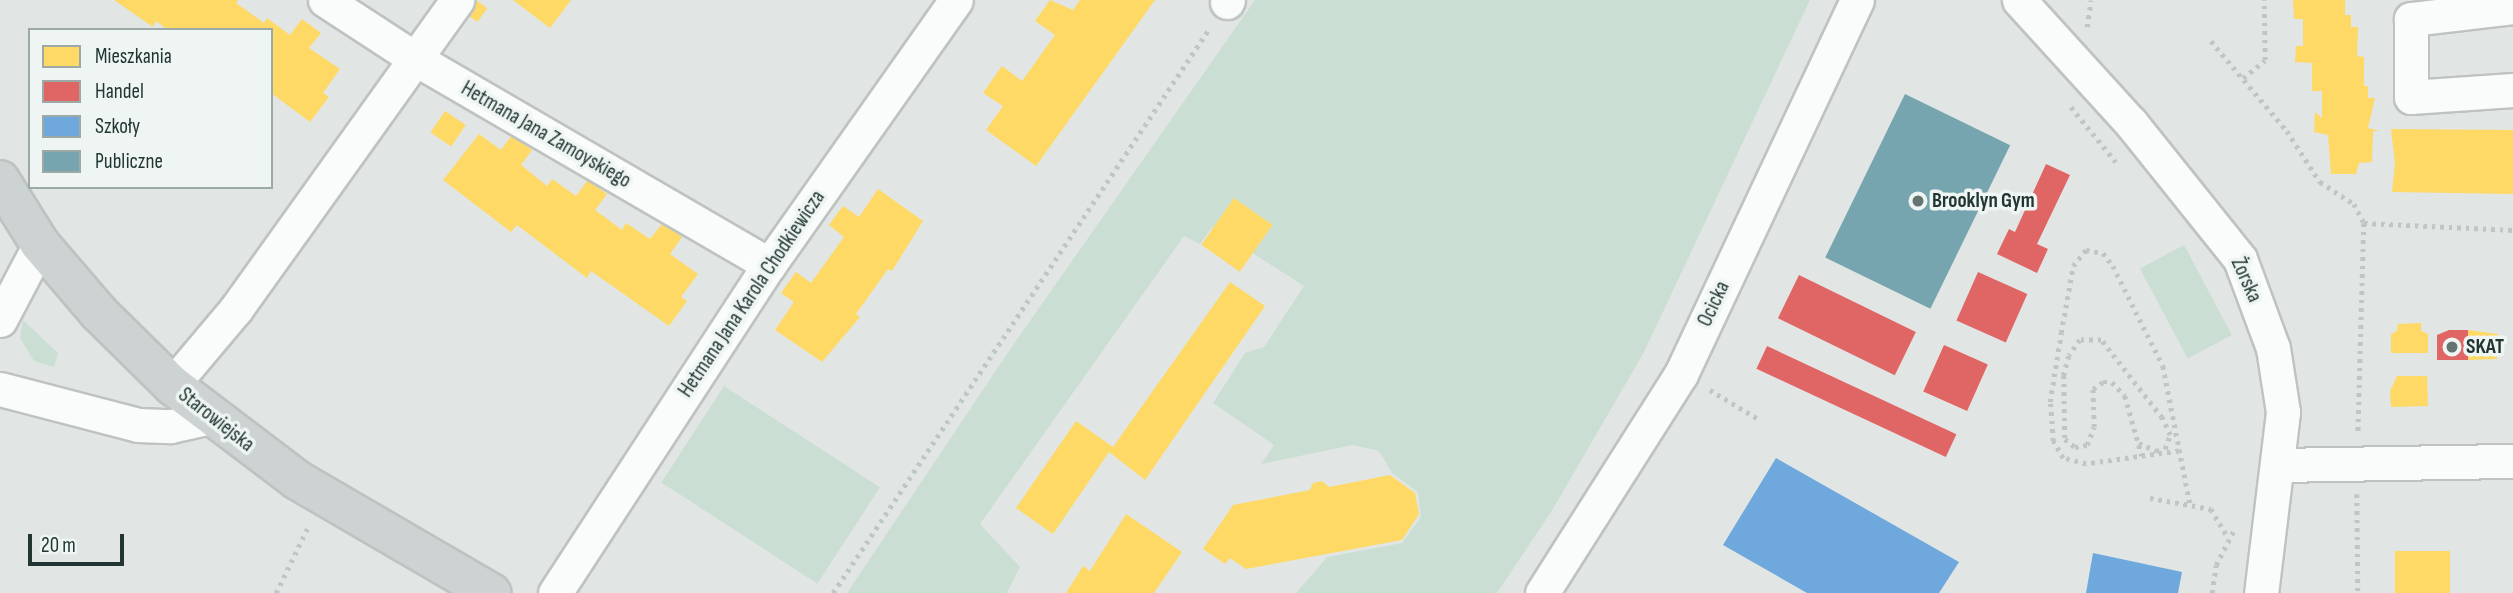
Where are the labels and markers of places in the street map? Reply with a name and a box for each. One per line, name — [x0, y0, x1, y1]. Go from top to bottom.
place label: Brooklyn Gym — [1932, 188, 2035, 214]
marker: Brooklyn Gym — [1910, 193, 1926, 209]
place label: SKAT — [2466, 334, 2504, 360]
marker: SKAT — [2444, 339, 2460, 355]

